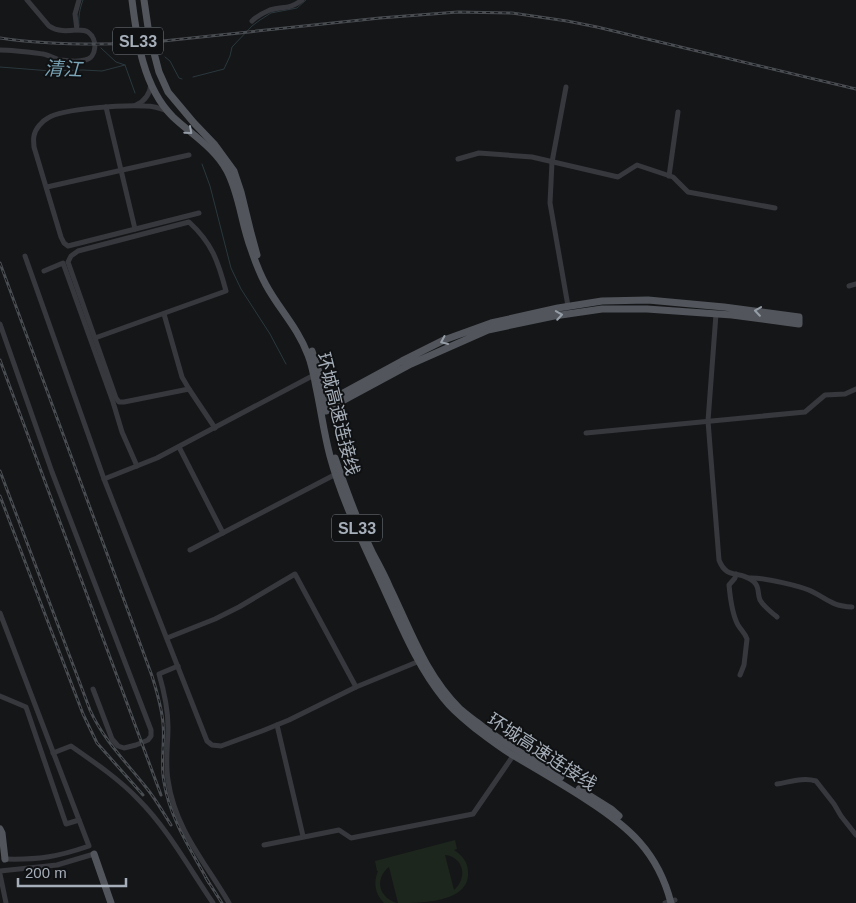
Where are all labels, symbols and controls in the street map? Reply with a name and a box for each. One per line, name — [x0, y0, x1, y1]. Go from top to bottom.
road number: SL33 — [113, 27, 163, 54]
water label: 清江 — [44, 58, 84, 80]
one-way arrow — [183, 125, 192, 134]
one-way arrow — [753, 307, 762, 317]
one-way arrow — [555, 311, 564, 321]
one-way arrow — [440, 335, 449, 346]
street label: 环城高速连接线 — [313, 350, 363, 478]
road number: SL33 — [332, 514, 382, 542]
street label: 环城高速连接线 — [484, 709, 600, 795]
scale bar — [18, 856, 125, 888]
text: 200 m — [25, 864, 67, 881]

